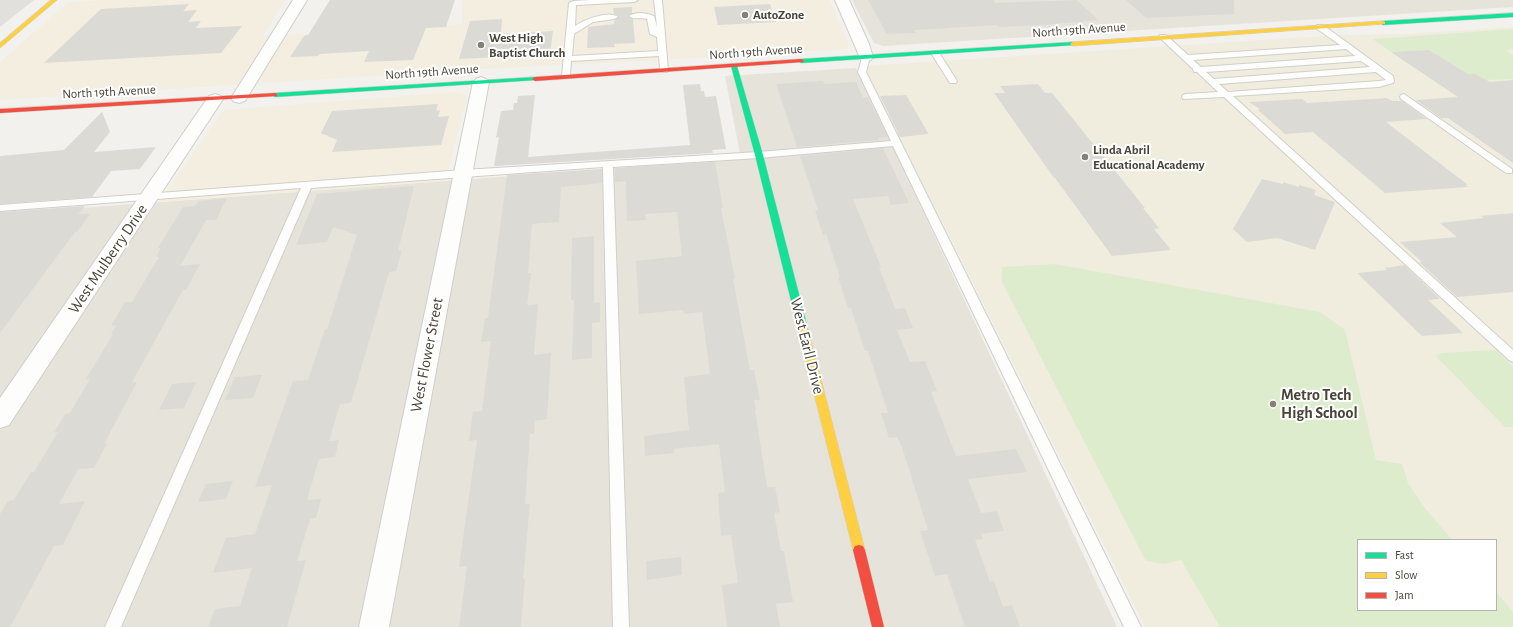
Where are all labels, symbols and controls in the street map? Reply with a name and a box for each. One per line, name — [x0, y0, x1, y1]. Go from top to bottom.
place label: AutoZone — [753, 7, 804, 23]
marker: AutoZone — [740, 10, 750, 20]
street label: North 19th Avenue — [1032, 19, 1126, 41]
place label: West High Baptist Church — [489, 30, 565, 61]
marker: West High Baptist Church — [476, 40, 486, 50]
street label: North 19th Avenue — [709, 41, 803, 63]
street label: North 19th Avenue — [385, 61, 479, 83]
street label: North 19th Avenue — [62, 82, 156, 102]
place label: Linda Abril Educational Academy — [1093, 142, 1205, 173]
marker: Linda Abril Educational Academy — [1080, 152, 1090, 162]
street label: West Mulberry Drive — [64, 201, 152, 317]
street label: West Flower Street — [406, 296, 448, 414]
street label: West Earll Drive — [786, 296, 828, 396]
place label: Metro Tech High School — [1281, 385, 1358, 423]
marker: Metro Tech High School — [1268, 399, 1278, 409]
legend — [1357, 539, 1497, 611]
text: Fast — [1395, 549, 1414, 561]
text: Slow — [1395, 569, 1417, 581]
text: Jam — [1395, 589, 1414, 601]

